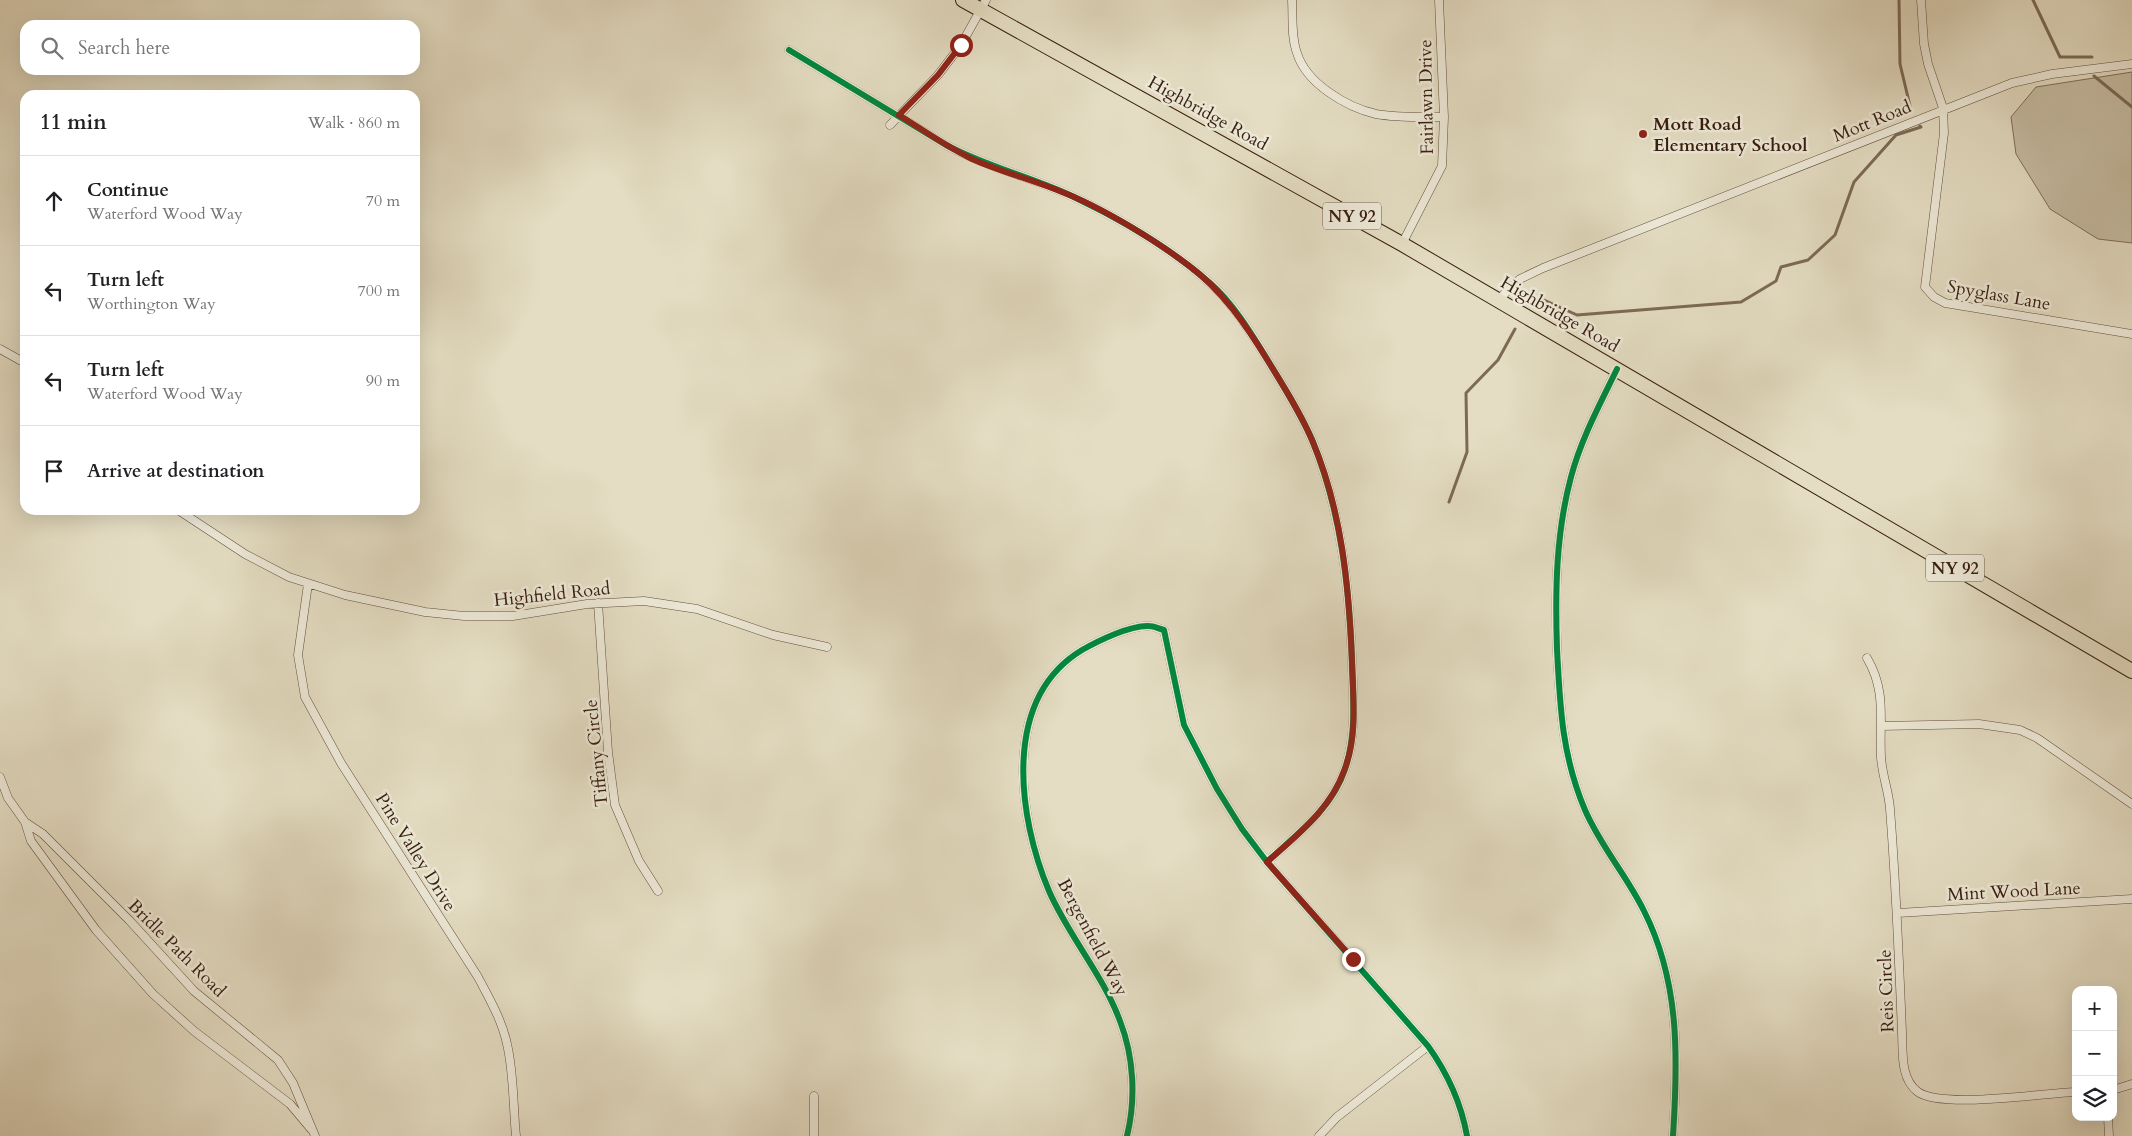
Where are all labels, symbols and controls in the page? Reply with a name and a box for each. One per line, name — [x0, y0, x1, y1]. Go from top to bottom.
search box — [20, 20, 420, 75]
icon: search — [38, 34, 66, 62]
route start — [950, 34, 973, 57]
text: Search here — [78, 35, 170, 61]
street label: Fairlawn Drive — [1413, 39, 1440, 155]
street label: Highbridge Road — [1143, 70, 1273, 157]
street label: Mott Road — [1829, 94, 1915, 148]
text: 11 min — [40, 108, 107, 137]
text: Walk · 860 m — [308, 112, 400, 134]
place label: Mott Road Elementary School — [1653, 112, 1807, 158]
marker: Mott Road Elementary School — [1637, 128, 1649, 140]
text: Continue — [87, 177, 169, 203]
icon: ahead — [40, 187, 68, 215]
text: 70 m — [366, 190, 400, 212]
road number: NY 92 — [1323, 202, 1381, 230]
text: Waterford Wood Way — [87, 203, 243, 225]
text: Turn left — [87, 267, 164, 293]
street label: Highbridge Road — [1496, 270, 1624, 359]
street label: Spyglass Lane — [1945, 274, 2053, 317]
icon: left — [40, 277, 68, 305]
text: 700 m — [358, 280, 400, 302]
text: Worthington Way — [87, 293, 216, 315]
text: Turn left — [87, 357, 164, 383]
icon: left — [40, 367, 68, 395]
text: 90 m — [366, 370, 400, 392]
text: Waterford Wood Way — [87, 383, 243, 405]
icon: arrive — [40, 457, 68, 485]
text: Arrive at destination — [87, 458, 264, 484]
road number: NY 92 — [1926, 554, 1984, 582]
street label: Highfield Road — [493, 576, 612, 613]
street label: Tiffany Circle — [578, 698, 615, 808]
street label: Pine Valley Drive — [369, 788, 462, 916]
street label: Bergenfield Way — [1051, 874, 1134, 1001]
street label: Mint Wood Lane — [1947, 876, 2081, 907]
street label: Bridle Path Road — [122, 894, 232, 1003]
route end — [1342, 948, 1365, 971]
street label: Reis Circle — [1873, 949, 1900, 1033]
map controls — [2072, 986, 2117, 1121]
button: + — [2072, 986, 2117, 1031]
button: − — [2072, 1031, 2117, 1076]
button: layers — [2072, 1076, 2117, 1121]

